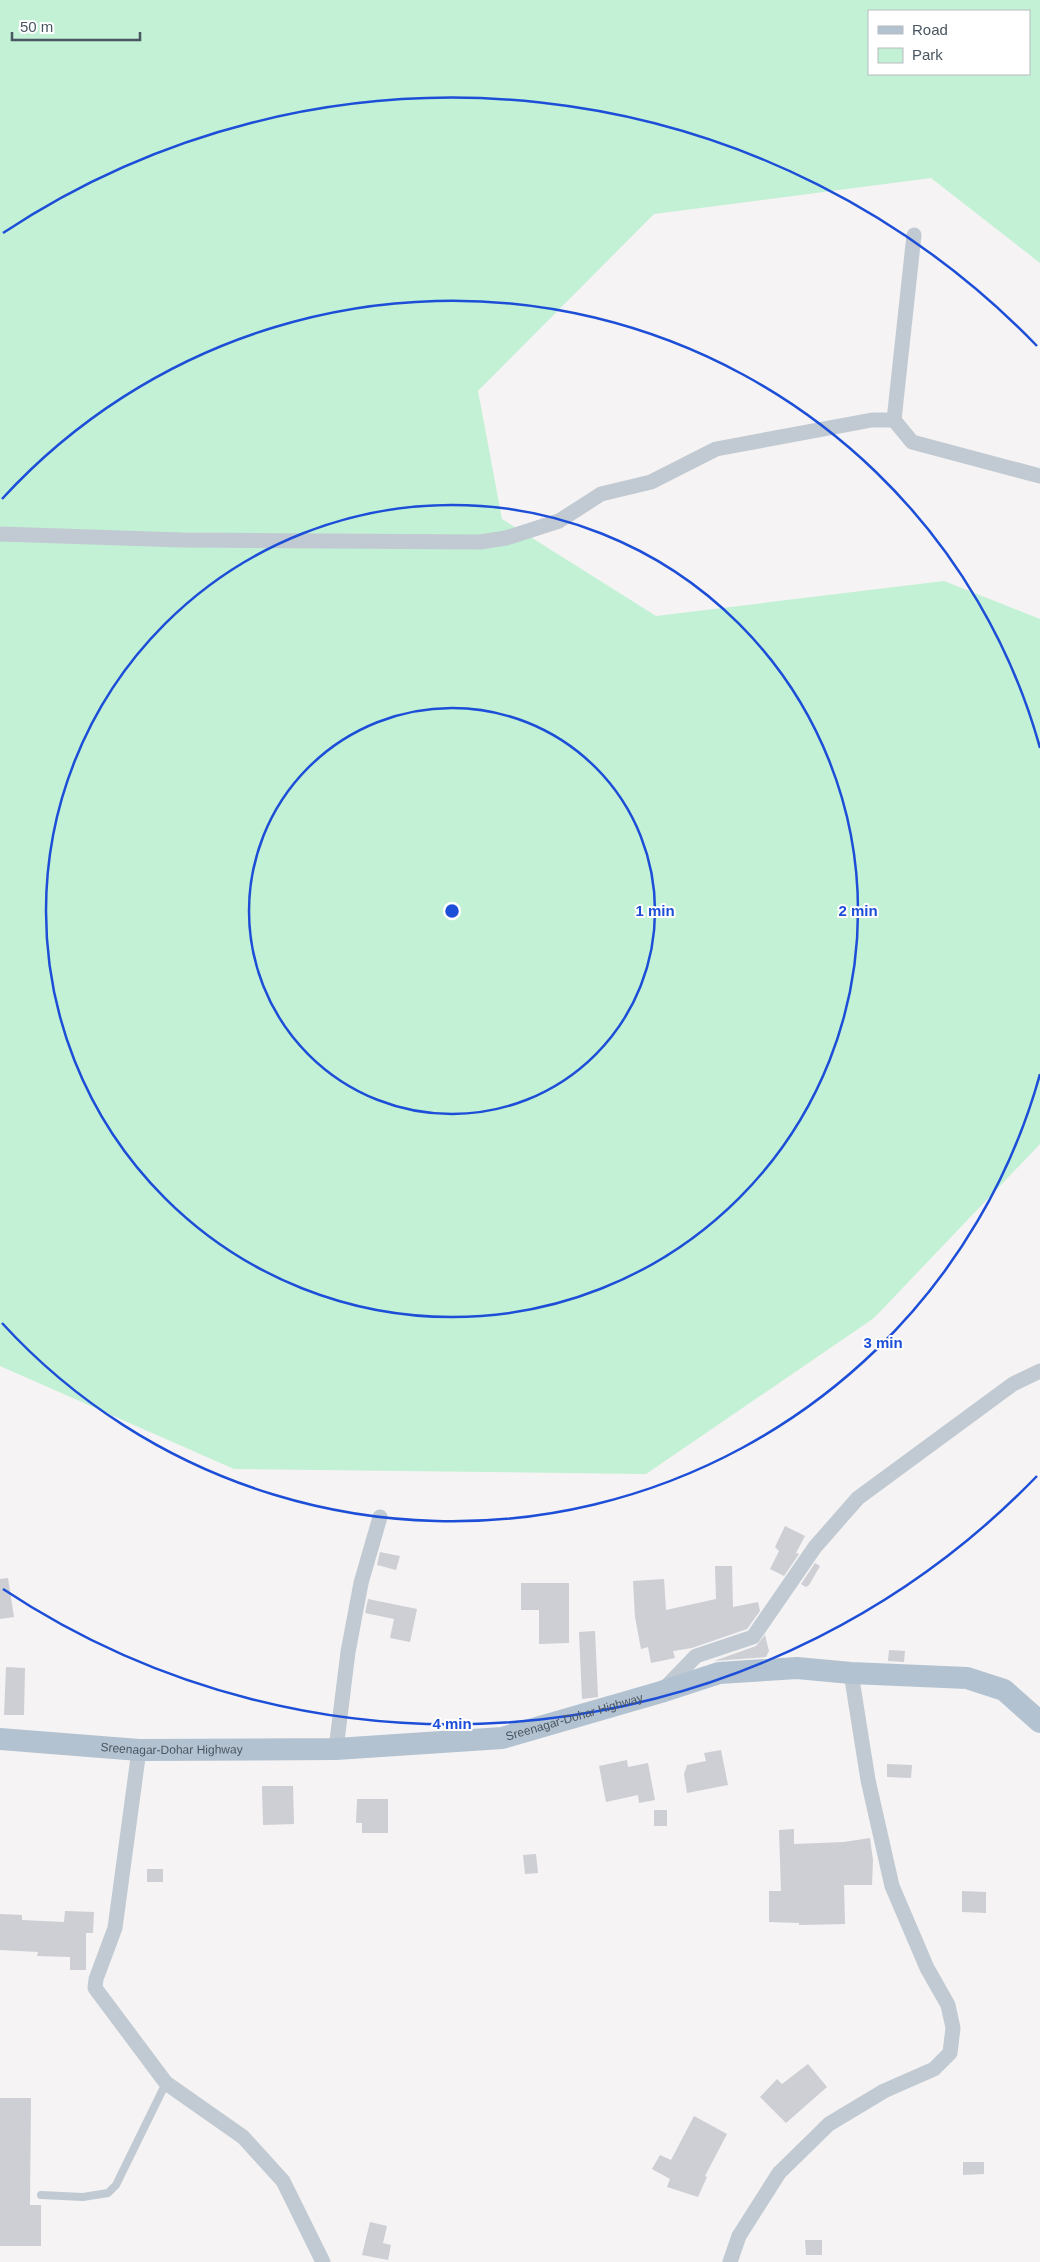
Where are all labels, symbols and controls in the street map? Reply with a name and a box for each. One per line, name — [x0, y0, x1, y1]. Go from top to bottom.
scale bar — [12, 10, 140, 42]
legend — [868, 10, 1030, 75]
text: 50 m — [20, 18, 53, 35]
text: Road — [912, 21, 948, 38]
text: Park — [912, 46, 943, 63]
centre of rings — [443, 902, 461, 920]
text: 1 min — [635, 902, 675, 919]
text: 2 min — [838, 902, 878, 919]
text: 3 min — [863, 1334, 903, 1351]
street label: Sreenagar-Dohar Highway — [504, 1691, 645, 1744]
text: 4 min — [432, 1715, 472, 1732]
street label: Sreenagar-Dohar Highway — [100, 1740, 243, 1757]

